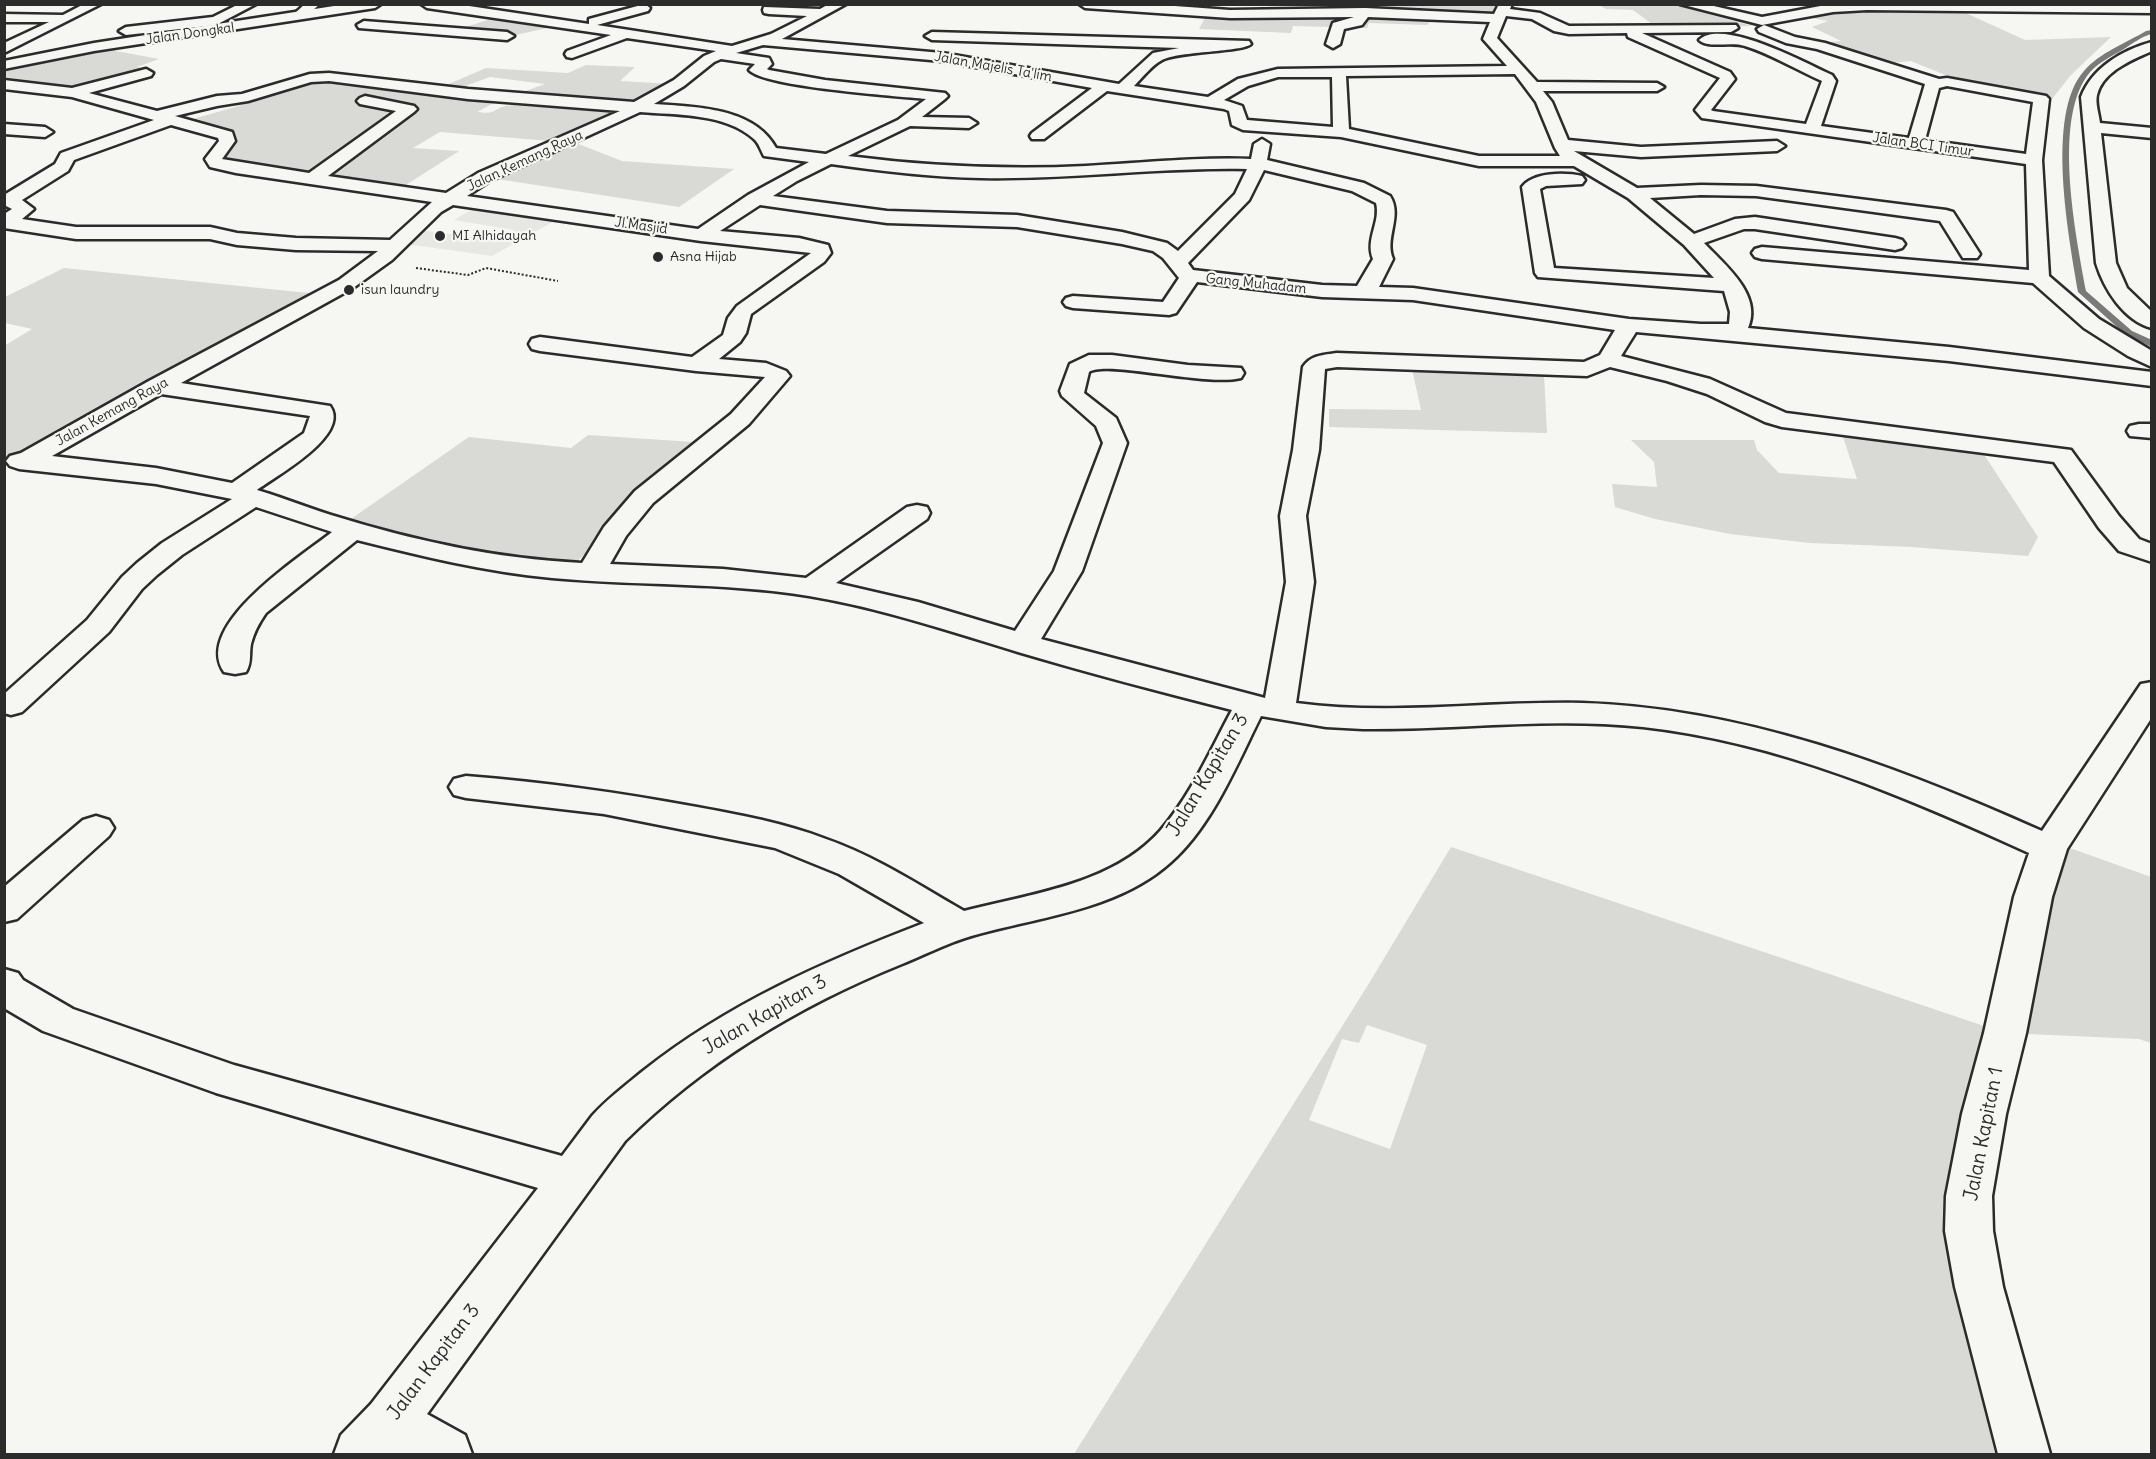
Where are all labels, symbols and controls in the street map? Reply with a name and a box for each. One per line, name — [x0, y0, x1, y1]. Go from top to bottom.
street label: Jalan Dongkal — [145, 19, 235, 49]
street label: Jalan Majelis Ta'lim — [933, 48, 1053, 86]
street label: Jalan Kemang Raya — [464, 127, 586, 195]
street label: Jalan BCI Timur — [1871, 130, 1975, 160]
street label: Jl.Masjid — [613, 214, 669, 238]
place label: MI Alhidayah — [452, 228, 536, 244]
marker: MI Alhidayah — [433, 229, 447, 243]
place label: Asna Hijab — [670, 249, 737, 265]
marker: Asna Hijab — [651, 250, 665, 264]
street label: Gang Muhadam — [1205, 270, 1307, 298]
place label: isun laundry — [361, 282, 439, 298]
marker: isun laundry — [342, 283, 356, 297]
street label: Jalan Kemang Raya — [53, 374, 171, 450]
street label: Jalan Kapitan 3 — [1162, 709, 1254, 841]
street label: Jalan Kapitan 3 — [699, 970, 831, 1060]
street label: Jalan Kapitan 1 — [1959, 1065, 2009, 1203]
street label: Jalan Kapitan 3 — [383, 1299, 485, 1425]

